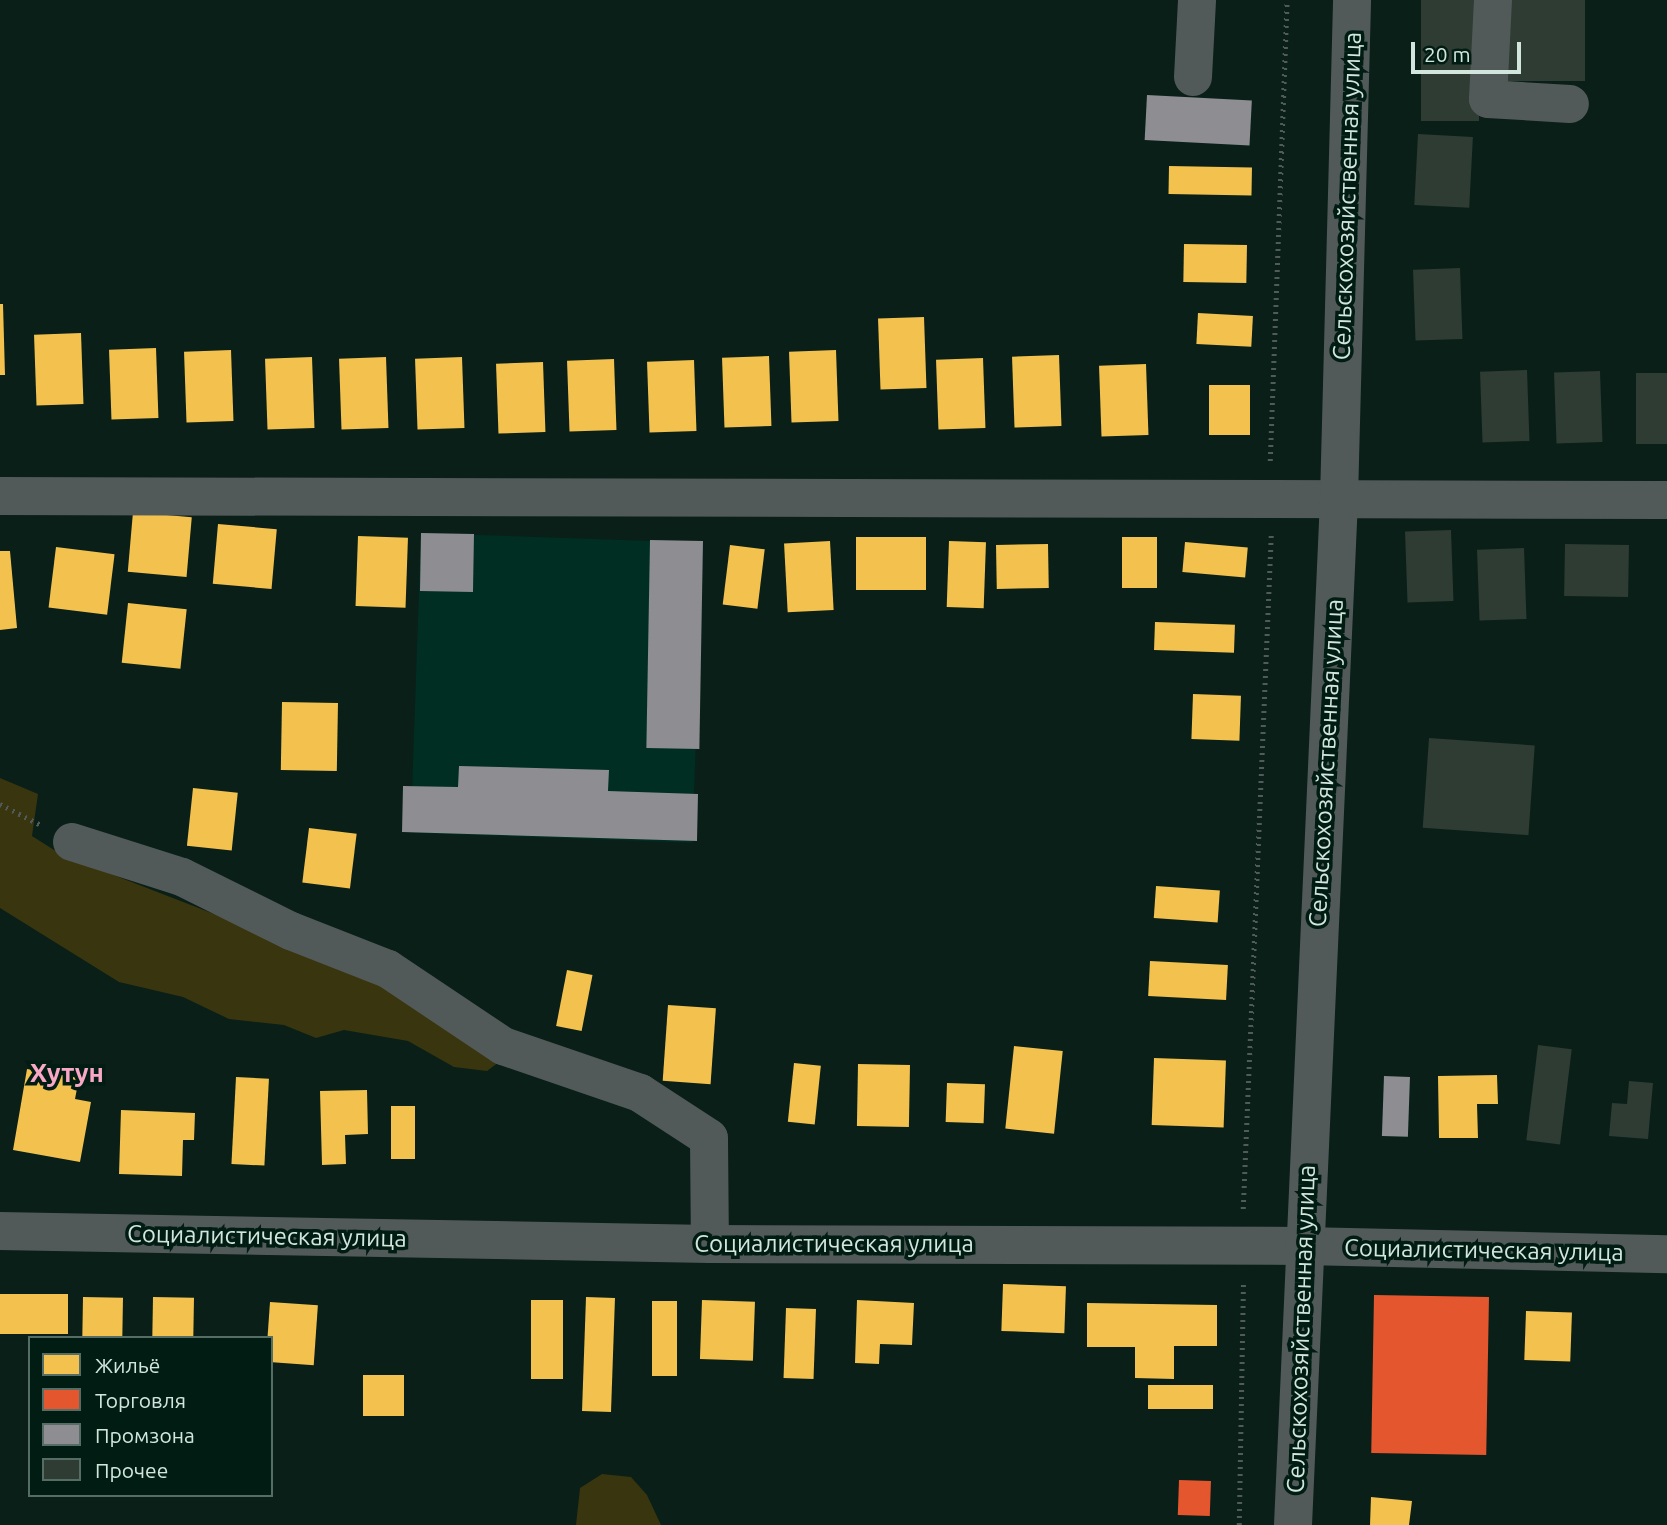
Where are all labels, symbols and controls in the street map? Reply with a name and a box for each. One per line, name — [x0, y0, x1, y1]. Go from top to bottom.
scale bar — [1415, 28, 1525, 72]
street label: Сельскохозяйственная улица — [1327, 31, 1367, 361]
text: 20 m — [1424, 42, 1471, 66]
street label: Сельскохозяйственная улица — [1303, 598, 1349, 928]
district label: Хутун — [30, 1057, 104, 1089]
street label: Сельскохозяйственная улица — [1281, 1164, 1321, 1494]
street label: Социалистическая улица — [127, 1219, 407, 1253]
street label: Социалистическая улица — [694, 1230, 974, 1258]
street label: Социалистическая улица — [1344, 1233, 1624, 1267]
legend — [28, 1336, 273, 1497]
text: Жильё — [95, 1353, 160, 1377]
text: Торговля — [95, 1388, 186, 1412]
text: Промзона — [95, 1423, 195, 1447]
text: Прочее — [95, 1458, 168, 1482]

